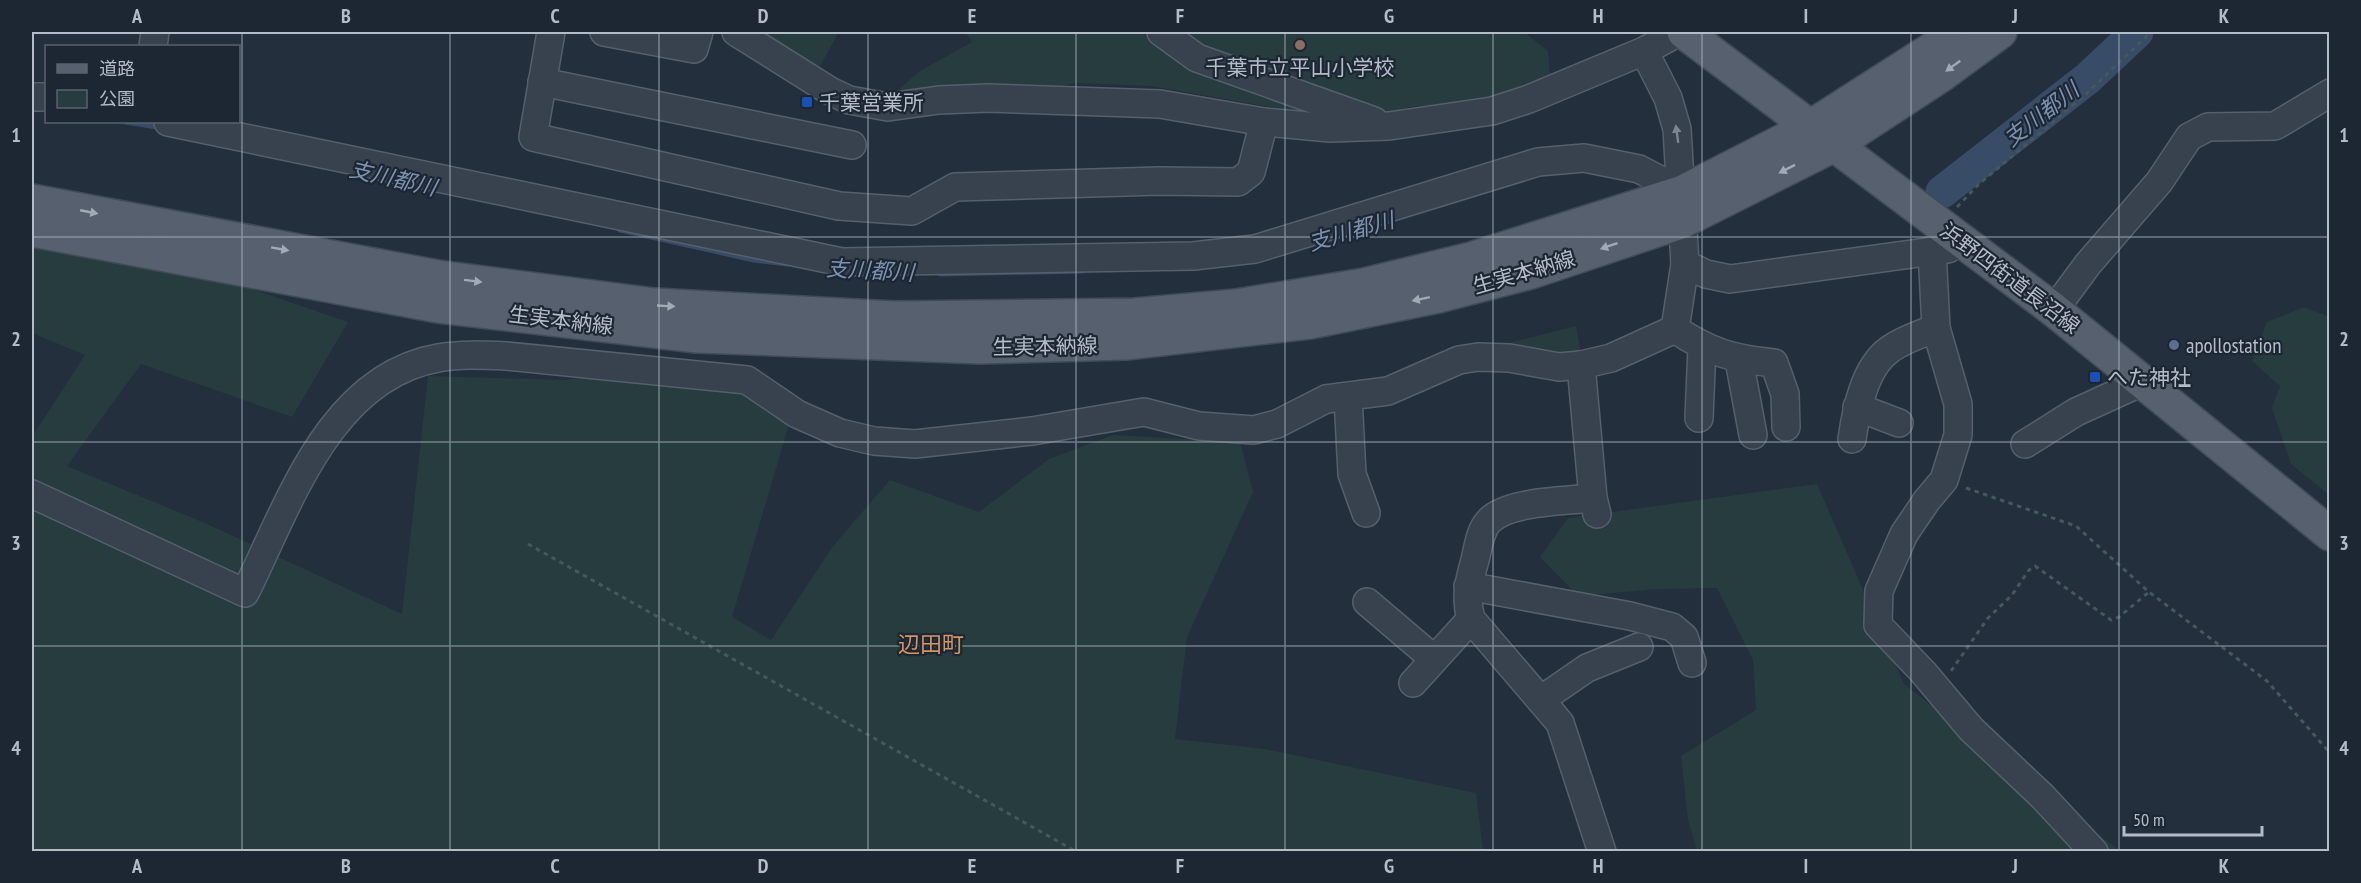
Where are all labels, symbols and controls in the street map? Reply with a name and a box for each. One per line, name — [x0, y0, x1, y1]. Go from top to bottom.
text: A — [131, 3, 143, 29]
text: B — [341, 3, 351, 29]
text: C — [550, 3, 560, 29]
text: D — [758, 3, 769, 29]
text: E — [968, 3, 976, 29]
text: F — [1176, 3, 1184, 29]
text: G — [1384, 3, 1394, 29]
text: H — [1593, 3, 1603, 29]
text: I — [1804, 3, 1808, 29]
text: J — [2011, 3, 2018, 29]
text: K — [2219, 3, 2230, 29]
marker: 千葉市立平山小学校 — [1293, 38, 1307, 52]
legend — [45, 45, 240, 123]
place label: 千葉市立平山小学校 — [1206, 54, 1395, 81]
text: 道路 — [99, 57, 135, 80]
one-way arrow — [1945, 60, 1961, 72]
water label: 支川都川 — [1998, 75, 2086, 152]
text: 公園 — [99, 87, 135, 110]
place label: 千葉営業所 — [819, 89, 924, 116]
marker: 千葉営業所 — [800, 95, 814, 109]
text: 1 — [11, 122, 21, 148]
text: 1 — [2339, 122, 2349, 148]
one-way arrow — [1672, 124, 1681, 143]
water label: 支川都川 — [347, 154, 441, 202]
one-way arrow — [1779, 164, 1796, 173]
water label: 支川都川 — [1305, 205, 1399, 257]
one-way arrow — [80, 208, 99, 217]
street label: 浜野四街道長沼線 — [1935, 217, 2085, 339]
one-way arrow — [1600, 242, 1618, 252]
one-way arrow — [271, 245, 290, 254]
street label: 生実本納線 — [1470, 245, 1578, 299]
water label: 支川都川 — [825, 254, 917, 286]
one-way arrow — [463, 277, 482, 286]
one-way arrow — [1412, 295, 1431, 304]
street label: 生実本納線 — [507, 300, 615, 340]
one-way arrow — [657, 301, 676, 310]
text: 2 — [11, 326, 21, 352]
text: 2 — [2339, 326, 2349, 352]
street label: 生実本納線 — [992, 332, 1098, 360]
place label: apollostation — [2186, 332, 2281, 359]
marker: apollostation — [2167, 338, 2181, 352]
place label: へた神社 — [2107, 364, 2191, 391]
marker: へた神社 — [2088, 370, 2102, 384]
text: 3 — [11, 530, 21, 556]
text: 3 — [2339, 530, 2349, 556]
district label: 辺田町 — [898, 630, 964, 658]
text: 4 — [11, 735, 21, 761]
text: 4 — [2339, 735, 2349, 761]
scale bar — [2124, 799, 2262, 837]
text: 50 m — [2133, 808, 2165, 831]
text: A — [131, 853, 143, 879]
text: B — [341, 853, 351, 879]
text: C — [550, 853, 560, 879]
text: D — [758, 853, 769, 879]
text: E — [968, 853, 976, 879]
text: F — [1176, 853, 1184, 879]
text: G — [1384, 853, 1394, 879]
text: H — [1593, 853, 1603, 879]
text: I — [1804, 853, 1808, 879]
text: J — [2011, 853, 2018, 879]
text: K — [2219, 853, 2230, 879]

